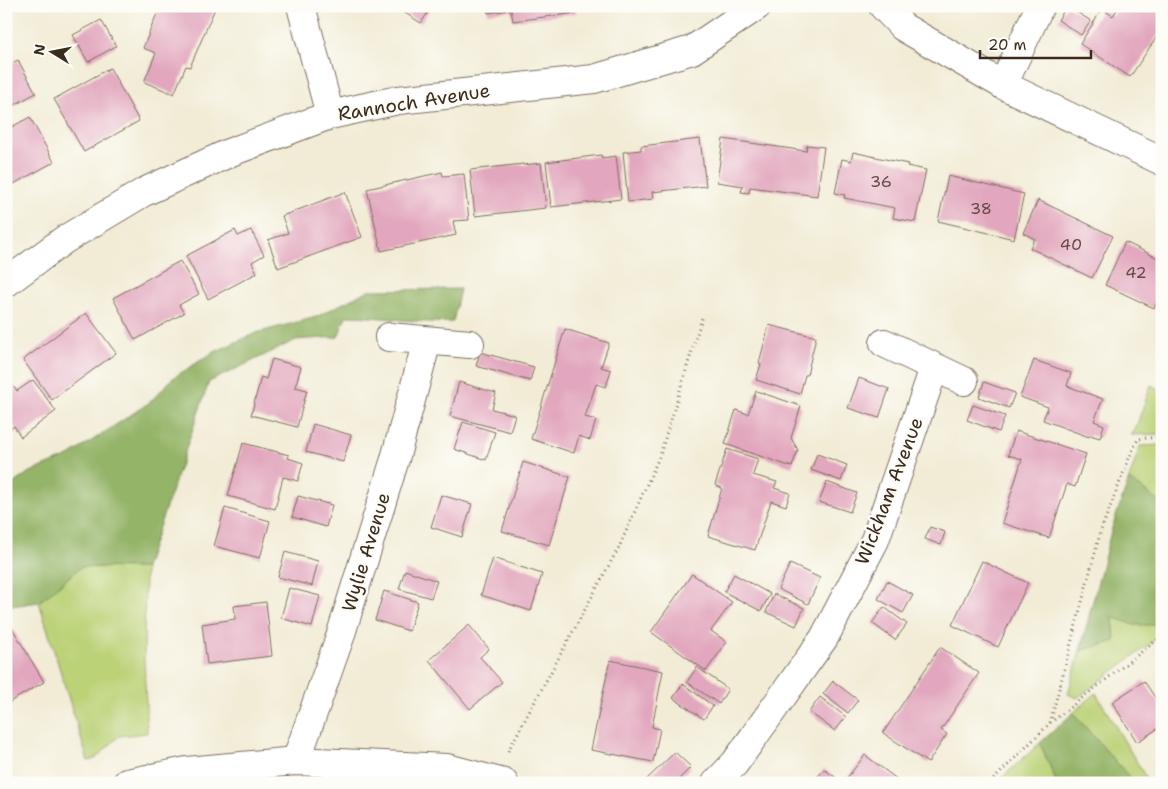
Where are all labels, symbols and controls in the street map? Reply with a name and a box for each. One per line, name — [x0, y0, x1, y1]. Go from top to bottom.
north arrow — [28, 28, 78, 78]
scale bar — [980, 28, 1092, 60]
text: 20 m — [988, 35, 1027, 55]
text: N — [29, 43, 49, 57]
street label: Rannoch Avenue — [336, 78, 492, 126]
house number: 36 — [870, 171, 892, 192]
house number: 38 — [970, 198, 992, 219]
house number: 40 — [1060, 234, 1082, 255]
house number: 42 — [1125, 262, 1147, 283]
street label: Wickham Avenue — [849, 414, 929, 568]
street label: Wylie Avenue — [336, 489, 396, 615]

